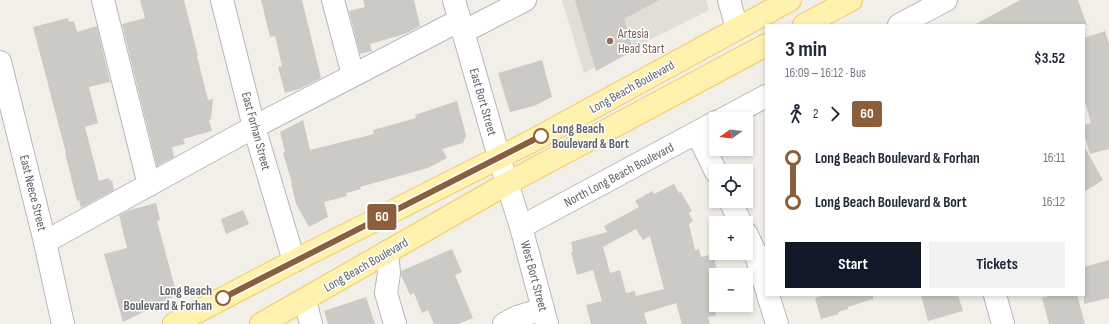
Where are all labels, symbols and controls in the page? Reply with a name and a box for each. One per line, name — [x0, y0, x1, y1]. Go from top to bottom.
place label: Artesia Head Start — [617, 26, 665, 57]
marker: Artesia Head Start — [605, 36, 615, 46]
text: 3 min — [785, 36, 827, 63]
text: $3.52 — [1034, 49, 1065, 68]
street label: Long Beach Boulevard — [587, 57, 677, 117]
text: 16:09 – 16:12 · Bus — [785, 65, 866, 81]
street label: East Bort Street — [466, 66, 500, 138]
street label: East Forhan Street — [238, 90, 274, 172]
icon: walk — [785, 103, 807, 125]
icon: forward — [824, 103, 846, 125]
text: 60 — [860, 105, 874, 122]
text: 2 — [813, 106, 818, 122]
north arrow — [709, 112, 753, 156]
map controls — [709, 112, 753, 312]
place label: Long Beach Boulevard & Bort — [552, 121, 630, 152]
marker: Long Beach Boulevard & Bort — [533, 128, 549, 144]
street label: North Long Beach Boulevard — [561, 139, 677, 211]
text: Long Beach Boulevard & Forhan — [815, 149, 980, 168]
text: 16:11 — [1043, 150, 1065, 166]
street label: East Neece Street — [16, 153, 50, 233]
button: locate — [709, 164, 753, 208]
text: Long Beach Boulevard & Bort — [815, 193, 967, 212]
text: 16:12 — [1042, 194, 1065, 210]
line badge: 60 — [364, 204, 400, 230]
text: 60 — [375, 208, 389, 225]
button: + — [709, 216, 753, 260]
street label: Long Beach Boulevard — [321, 234, 411, 296]
street label: West Bort Street — [517, 239, 551, 313]
button: Start — [785, 242, 921, 288]
button: Tickets — [929, 242, 1065, 288]
button: − — [709, 268, 753, 312]
place label: Long Beach Boulevard & Forhan — [124, 283, 212, 314]
marker: Long Beach Boulevard & Forhan — [215, 290, 231, 306]

